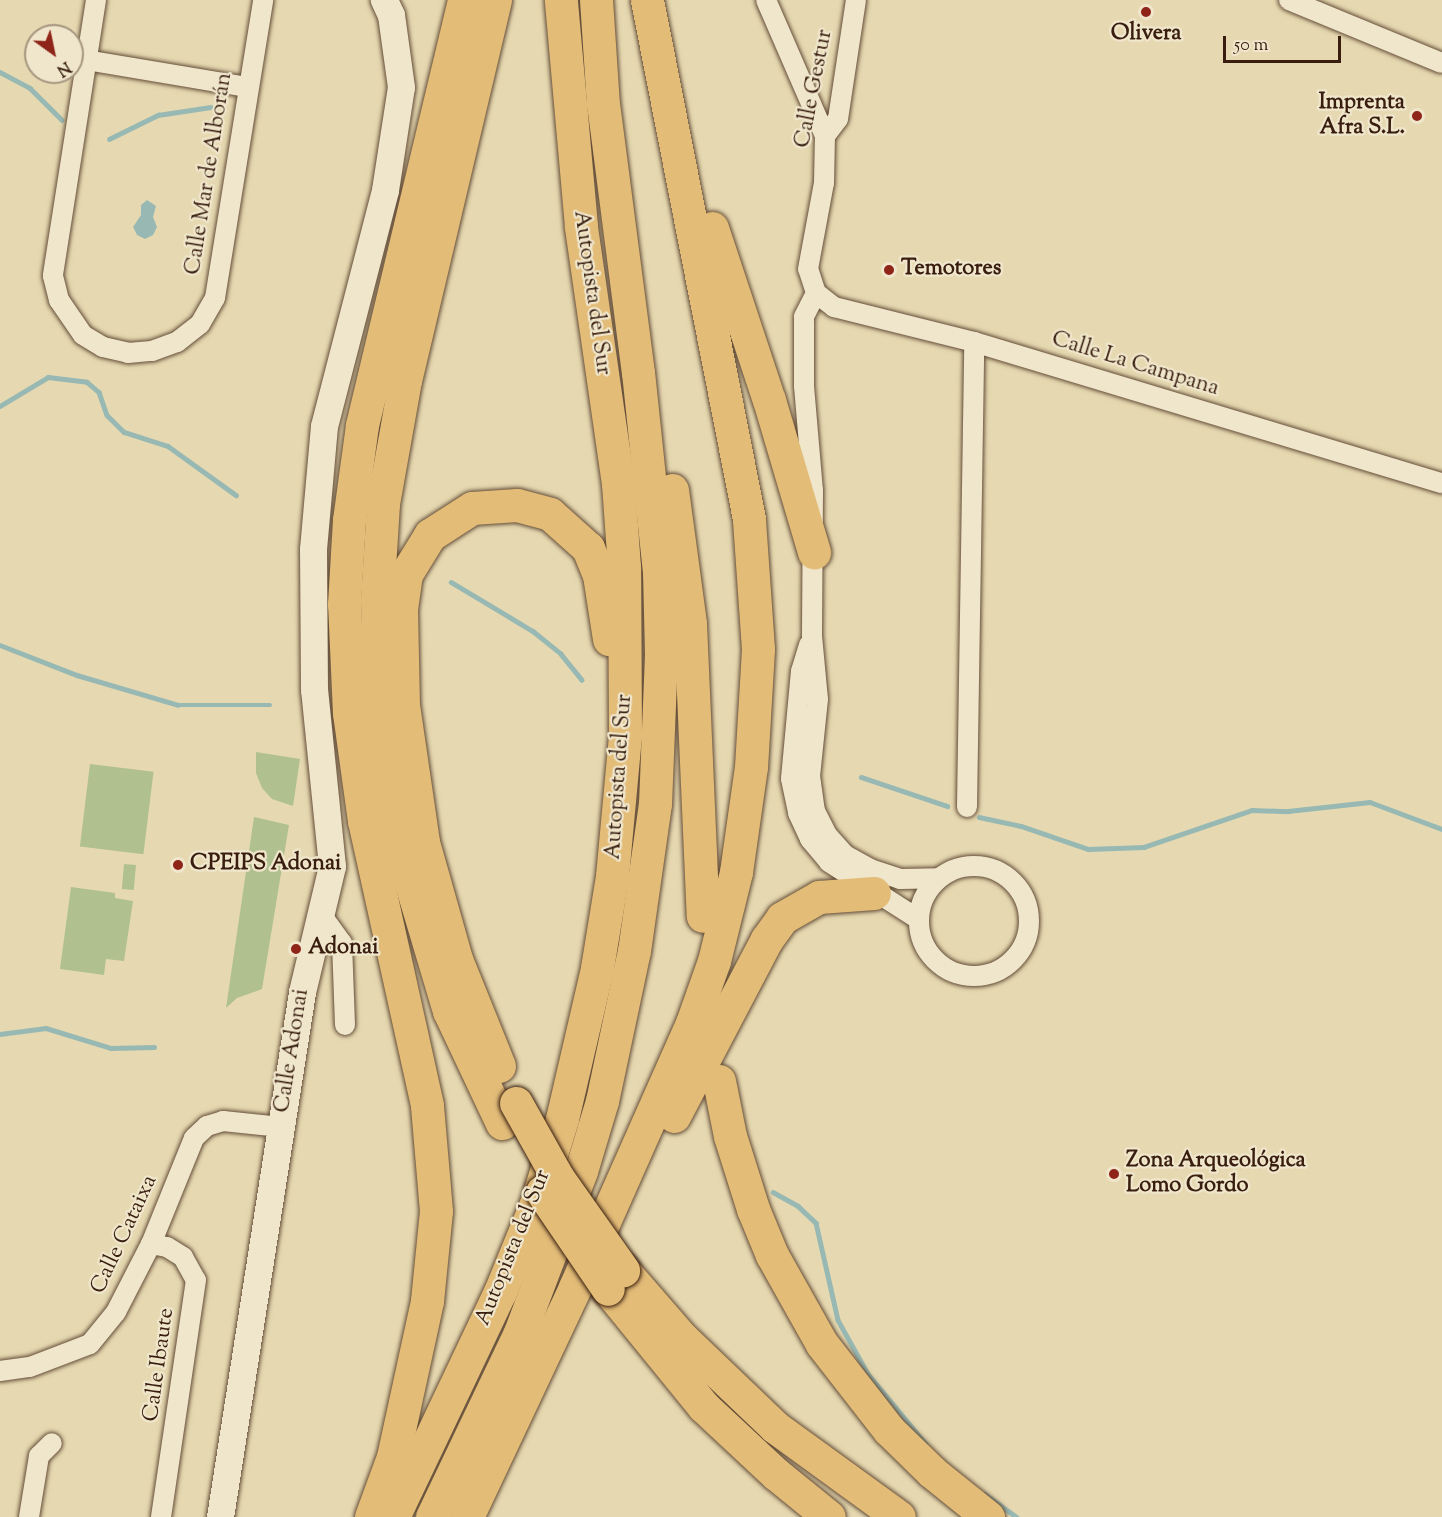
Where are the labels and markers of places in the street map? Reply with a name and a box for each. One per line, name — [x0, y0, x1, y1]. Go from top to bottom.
marker: Olivera — [1139, 5, 1153, 19]
place label: Olivera — [1111, 22, 1181, 48]
place label: Imprenta Afra S.L. — [1319, 90, 1405, 142]
marker: Imprenta Afra S.L. — [1410, 109, 1424, 123]
place label: Temotores — [901, 257, 1001, 283]
marker: Temotores — [882, 263, 896, 277]
place label: CPEIPS Adonai — [190, 852, 341, 878]
marker: CPEIPS Adonai — [171, 858, 185, 872]
place label: Adonai — [308, 936, 378, 962]
marker: Adonai — [289, 942, 303, 956]
place label: Zona Arqueológica Lomo Gordo — [1126, 1148, 1306, 1200]
marker: Zona Arqueológica Lomo Gordo — [1107, 1167, 1121, 1181]

